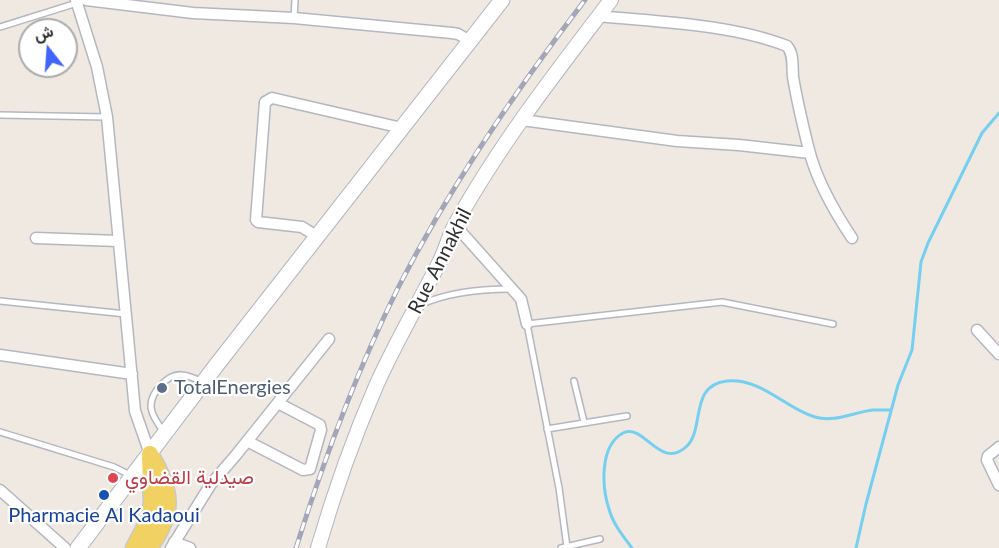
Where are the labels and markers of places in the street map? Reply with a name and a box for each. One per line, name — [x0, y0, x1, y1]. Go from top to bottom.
place label: TotalEnergies — [174, 376, 291, 400]
marker: TotalEnergies — [155, 381, 169, 395]
place label: صيدلية القضاوي — [125, 466, 254, 490]
marker: صيدلية القضاوي — [106, 471, 120, 485]
marker: Pharmacie Al Kadaoui — [97, 488, 111, 502]
place label: Pharmacie Al Kadaoui — [8, 504, 200, 528]

